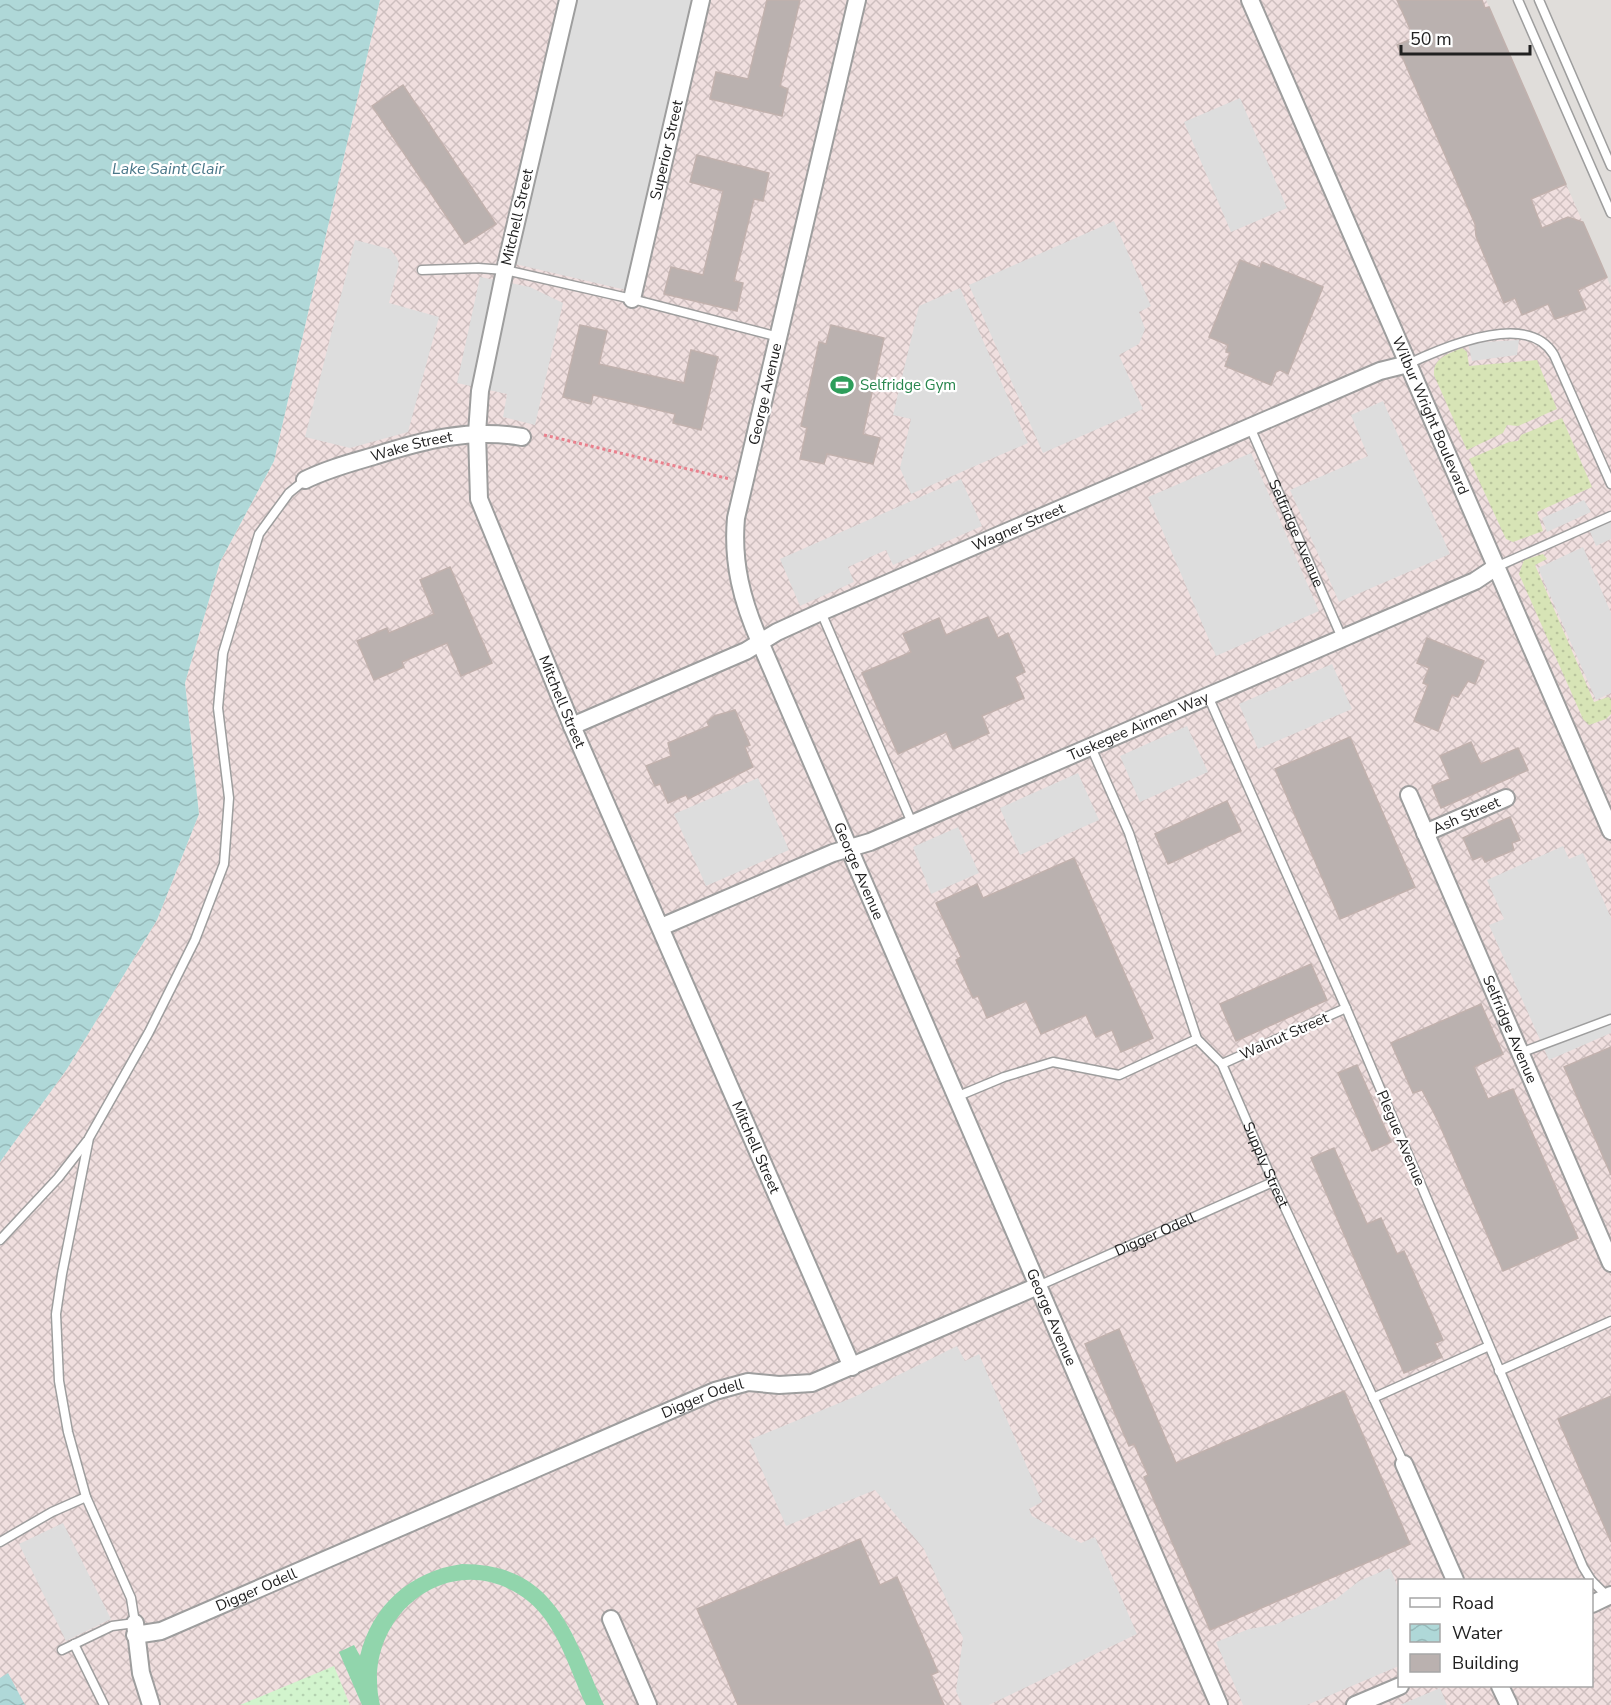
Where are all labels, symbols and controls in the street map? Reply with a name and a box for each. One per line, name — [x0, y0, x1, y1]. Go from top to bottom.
scale bar — [1401, 18, 1530, 56]
text: 50 m — [1410, 27, 1452, 51]
street label: Superior Street — [645, 97, 688, 202]
water label: Lake Saint Clair — [112, 158, 225, 180]
street label: Mitchell Street — [496, 166, 538, 267]
street label: Wilbur Wright Boulevard — [1387, 333, 1474, 498]
street label: George Avenue — [744, 341, 786, 447]
sports icon: Selfridge Gym — [829, 372, 855, 398]
place label: Selfridge Gym — [860, 375, 956, 395]
street label: Wake Street — [368, 426, 454, 466]
street label: Selfridge Avenue — [1264, 476, 1329, 590]
street label: Wagner Street — [969, 498, 1068, 556]
street label: Mitchell Street — [534, 652, 591, 752]
street label: Tuskegee Airmen Way — [1065, 687, 1212, 766]
street label: Ash Street — [1430, 792, 1504, 838]
street label: George Avenue — [829, 819, 889, 923]
street label: Selfridge Avenue — [1478, 972, 1542, 1086]
street label: Walnut Street — [1237, 1007, 1332, 1064]
street label: Plegue Avenue — [1372, 1087, 1430, 1189]
street label: Mitchell Street — [727, 1098, 785, 1197]
street label: Supply Street — [1238, 1118, 1294, 1211]
street label: Digger Odell — [1111, 1207, 1199, 1261]
street label: George Avenue — [1022, 1265, 1081, 1369]
street label: Digger Odell — [658, 1374, 746, 1423]
street label: Digger Odell — [212, 1563, 300, 1616]
legend — [1398, 1579, 1593, 1687]
text: Road — [1452, 1591, 1494, 1615]
text: Water — [1452, 1621, 1503, 1645]
text: Building — [1452, 1651, 1519, 1675]

